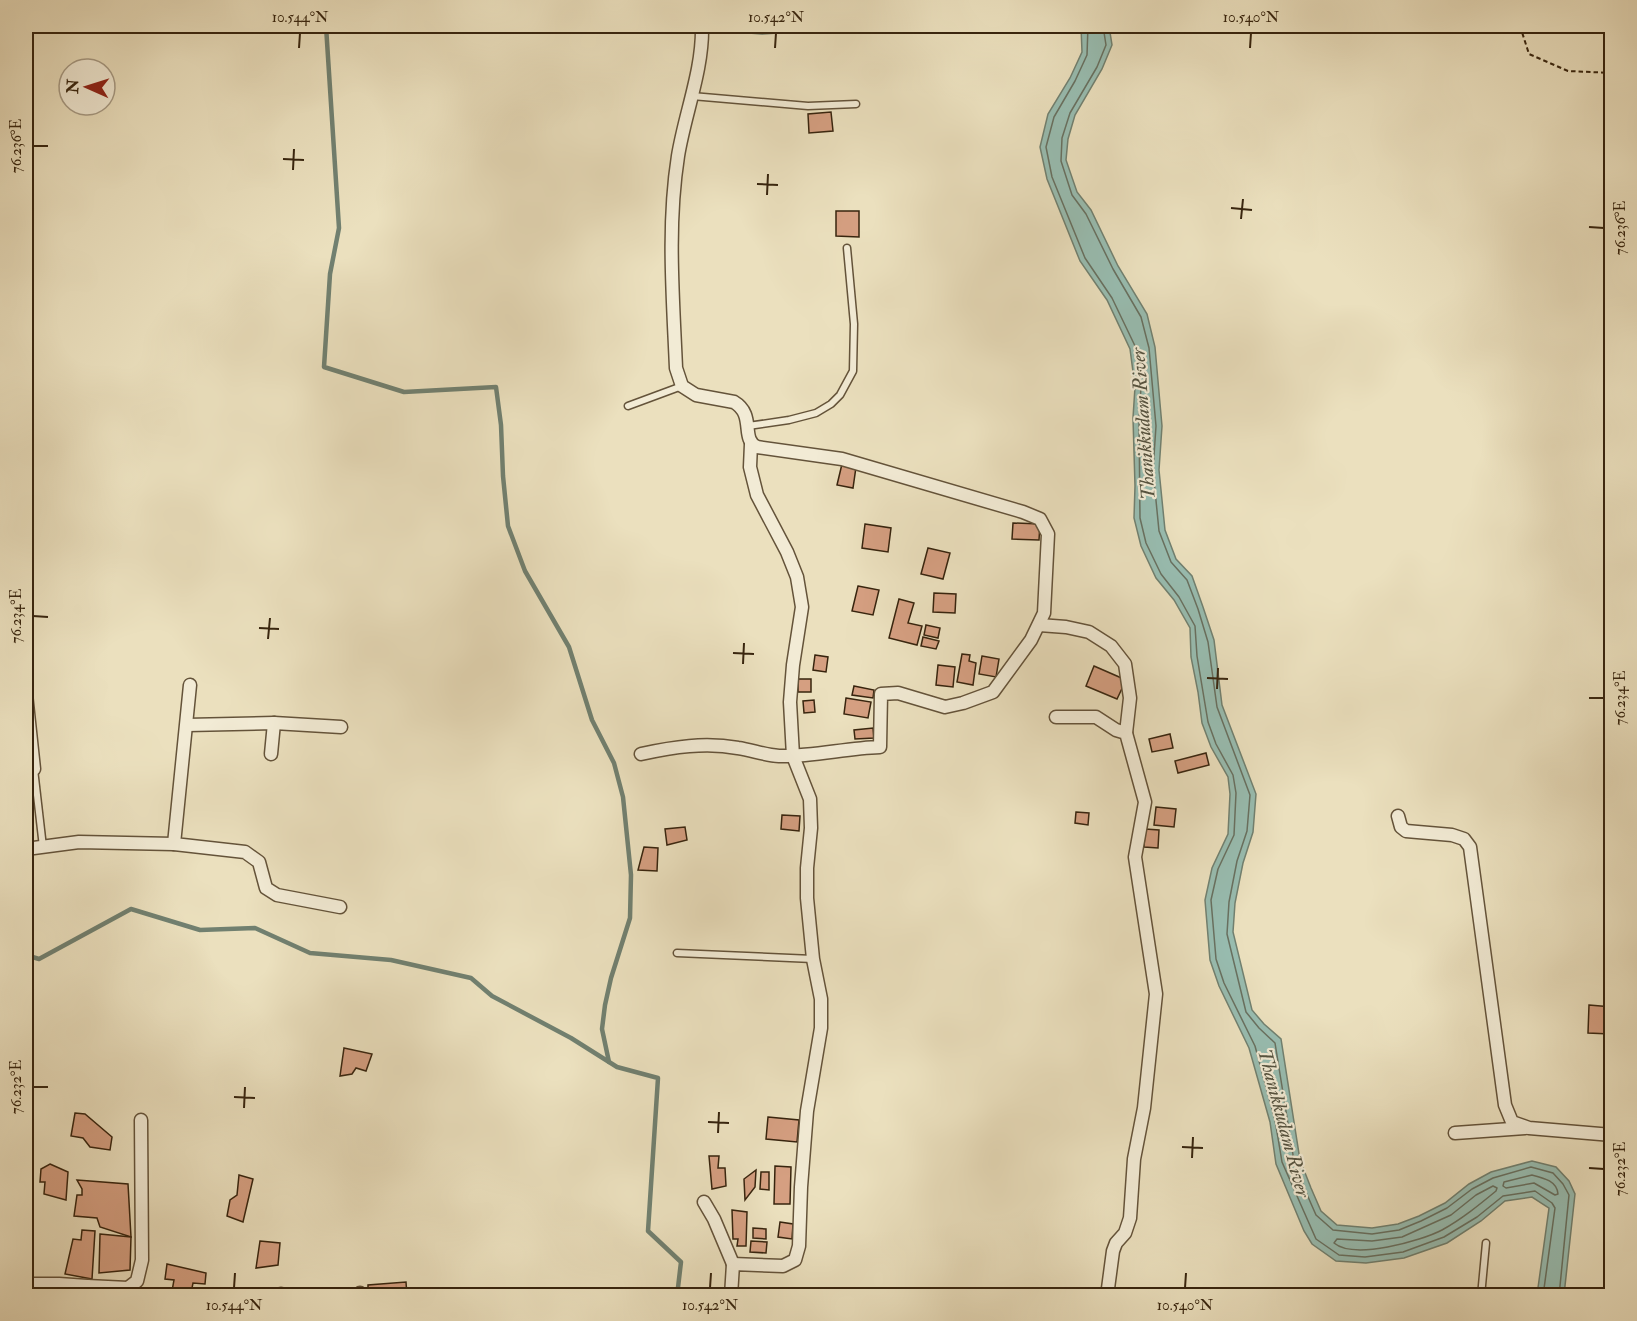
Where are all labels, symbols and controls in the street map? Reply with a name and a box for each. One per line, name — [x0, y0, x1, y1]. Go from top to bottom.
text: 10.544°N — [272, 8, 329, 27]
text: 10.542°N — [748, 8, 805, 27]
text: 10.540°N — [1223, 8, 1280, 27]
north arrow — [57, 57, 117, 117]
text: N — [63, 78, 83, 95]
text: 76.236°E — [7, 119, 26, 173]
text: 76.236°E — [1611, 201, 1630, 255]
water label: Thanikkudam River — [1125, 346, 1161, 501]
text: 76.234°E — [7, 588, 26, 643]
text: 76.234°E — [1611, 670, 1630, 725]
water label: Thanikkudam River — [1252, 1046, 1316, 1201]
text: 76.232°E — [7, 1060, 26, 1114]
text: 76.232°E — [1611, 1142, 1630, 1196]
text: 10.544°N — [206, 1296, 263, 1315]
text: 10.542°N — [682, 1296, 739, 1315]
text: 10.540°N — [1157, 1296, 1214, 1315]

